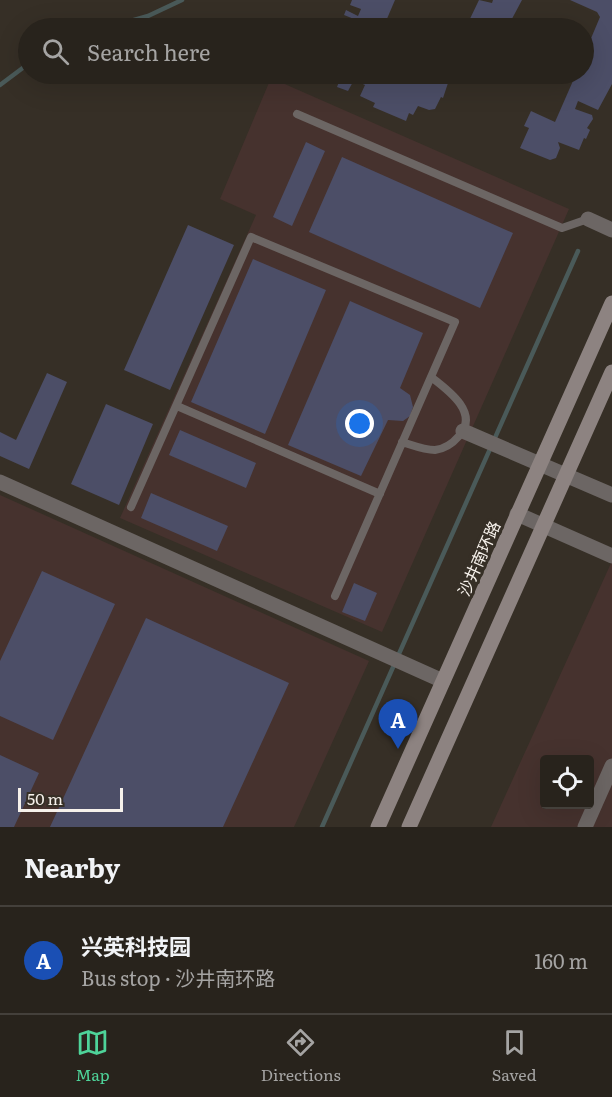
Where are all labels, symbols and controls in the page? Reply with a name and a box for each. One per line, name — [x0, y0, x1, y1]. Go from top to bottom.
search box — [18, 18, 594, 84]
icon: search — [39, 35, 72, 68]
text: Search here — [87, 35, 210, 68]
your location — [345, 409, 374, 438]
street label: 沙井南环路 — [451, 517, 505, 599]
pin: A — [378, 700, 418, 749]
map controls — [540, 755, 594, 809]
button: locate — [540, 755, 594, 809]
scale bar — [18, 785, 123, 812]
text: 50 m — [27, 786, 63, 810]
text: Nearby — [24, 847, 120, 886]
text: 兴英科技园 — [81, 929, 191, 962]
text: A — [36, 945, 51, 975]
text: 160 m — [534, 945, 588, 975]
text: Bus stop · 沙井南环路 — [81, 962, 275, 992]
tab: Map — [76, 1026, 110, 1086]
tab: Directions — [261, 1026, 341, 1086]
tab: Saved — [492, 1026, 536, 1086]

